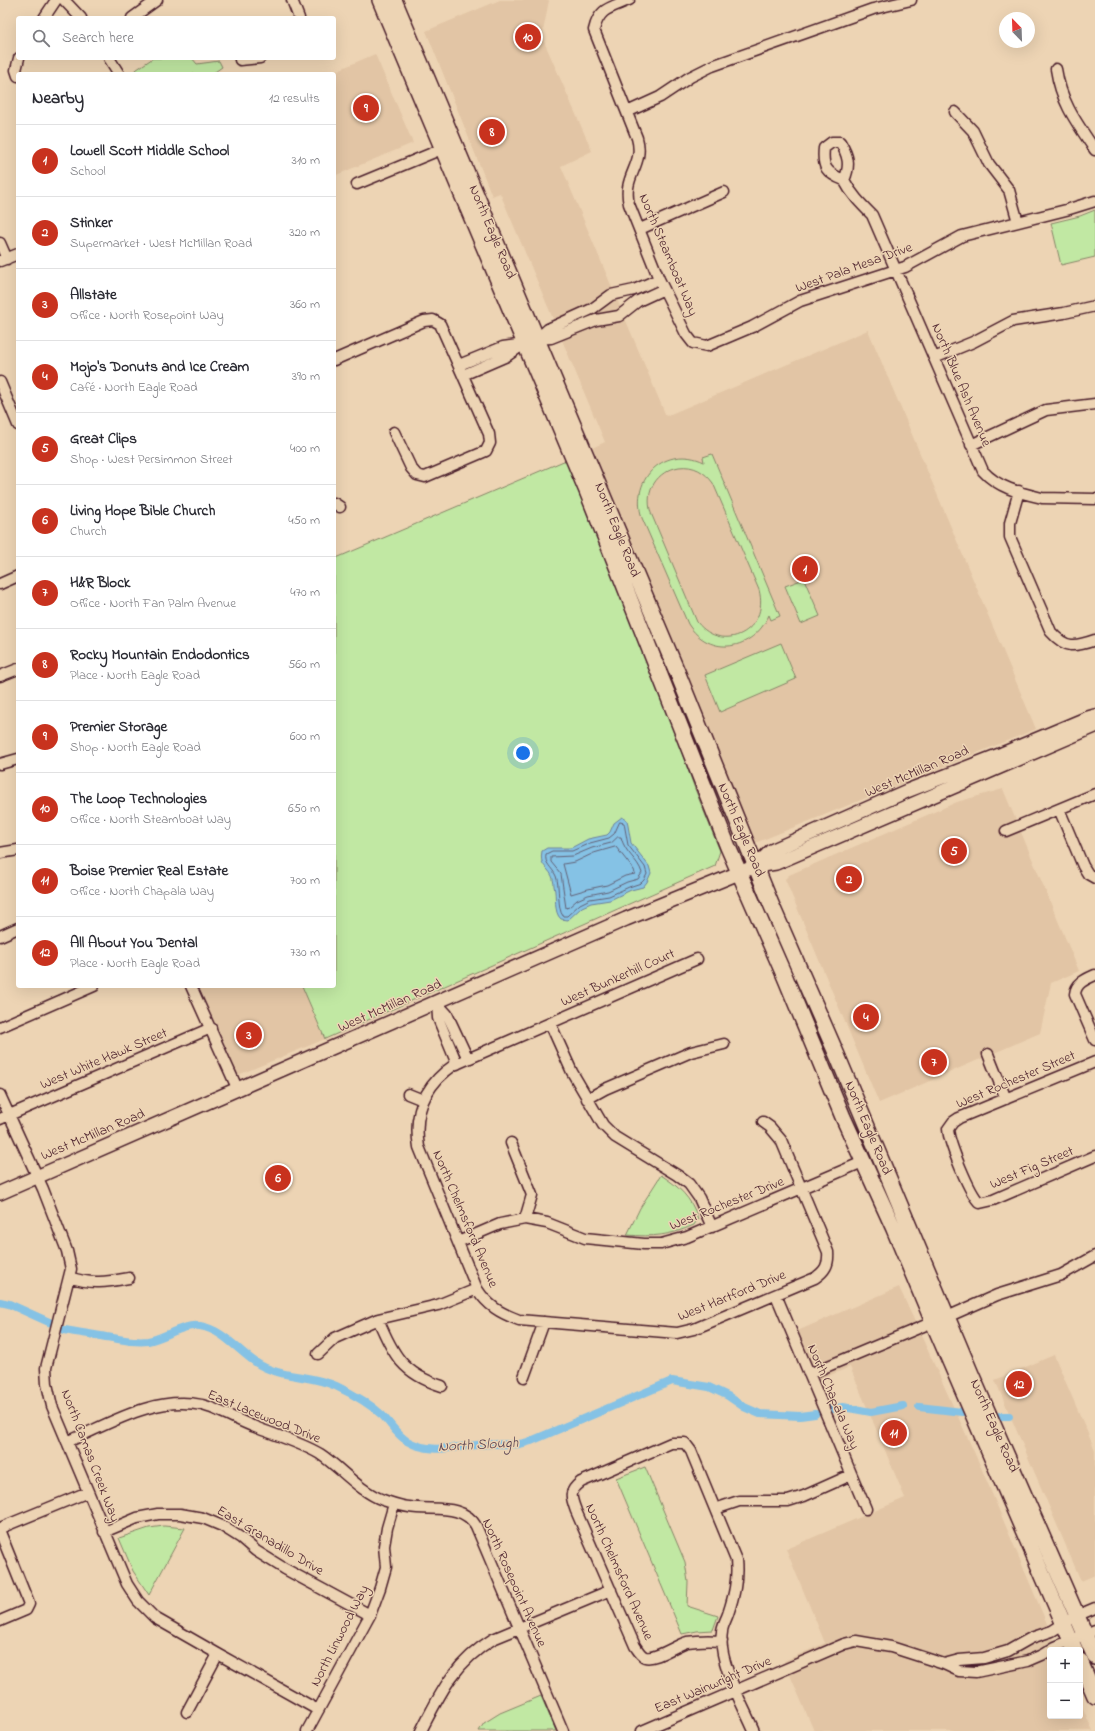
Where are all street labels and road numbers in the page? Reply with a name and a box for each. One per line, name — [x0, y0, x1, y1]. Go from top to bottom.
street label: North Eagle Road — [462, 182, 521, 283]
street label: North Steamboat Way — [632, 191, 703, 320]
street label: West Pala Mesa Drive — [793, 237, 916, 299]
street label: North Blue Ash Avenue — [925, 320, 997, 451]
street label: North Eagle Road — [588, 480, 646, 581]
street label: West McMillan Road — [862, 741, 972, 803]
street label: North Eagle Road — [711, 780, 770, 881]
street label: West Bunkerhill Court — [558, 943, 679, 1013]
street label: West McMillan Road — [335, 974, 445, 1038]
street label: West White Hawk Street — [37, 1023, 171, 1095]
street label: West Rochester Street — [953, 1045, 1079, 1115]
street label: North Eagle Road — [838, 1078, 897, 1179]
street label: West McMillan Road — [38, 1104, 148, 1166]
street label: West Fig Street — [987, 1141, 1078, 1196]
street label: North Chelmsford Avenue — [427, 1147, 504, 1292]
street label: West Rochester Drive — [667, 1171, 788, 1237]
street label: West Hartford Drive — [675, 1264, 790, 1327]
street label: North Chapala Way — [800, 1341, 865, 1454]
street label: North Eagle Road — [963, 1376, 1024, 1477]
street label: East Lacewood Drive — [204, 1385, 325, 1450]
street label: North Camas Creek Way — [54, 1387, 125, 1526]
street label: North Chelmsford Avenue — [579, 1500, 659, 1644]
street label: East Granadillo Drive — [212, 1501, 328, 1582]
street label: North Rosepoint Avenue — [476, 1515, 552, 1651]
street label: North Linwood Way — [305, 1581, 376, 1691]
street label: East Wainwright Drive — [651, 1651, 776, 1720]

